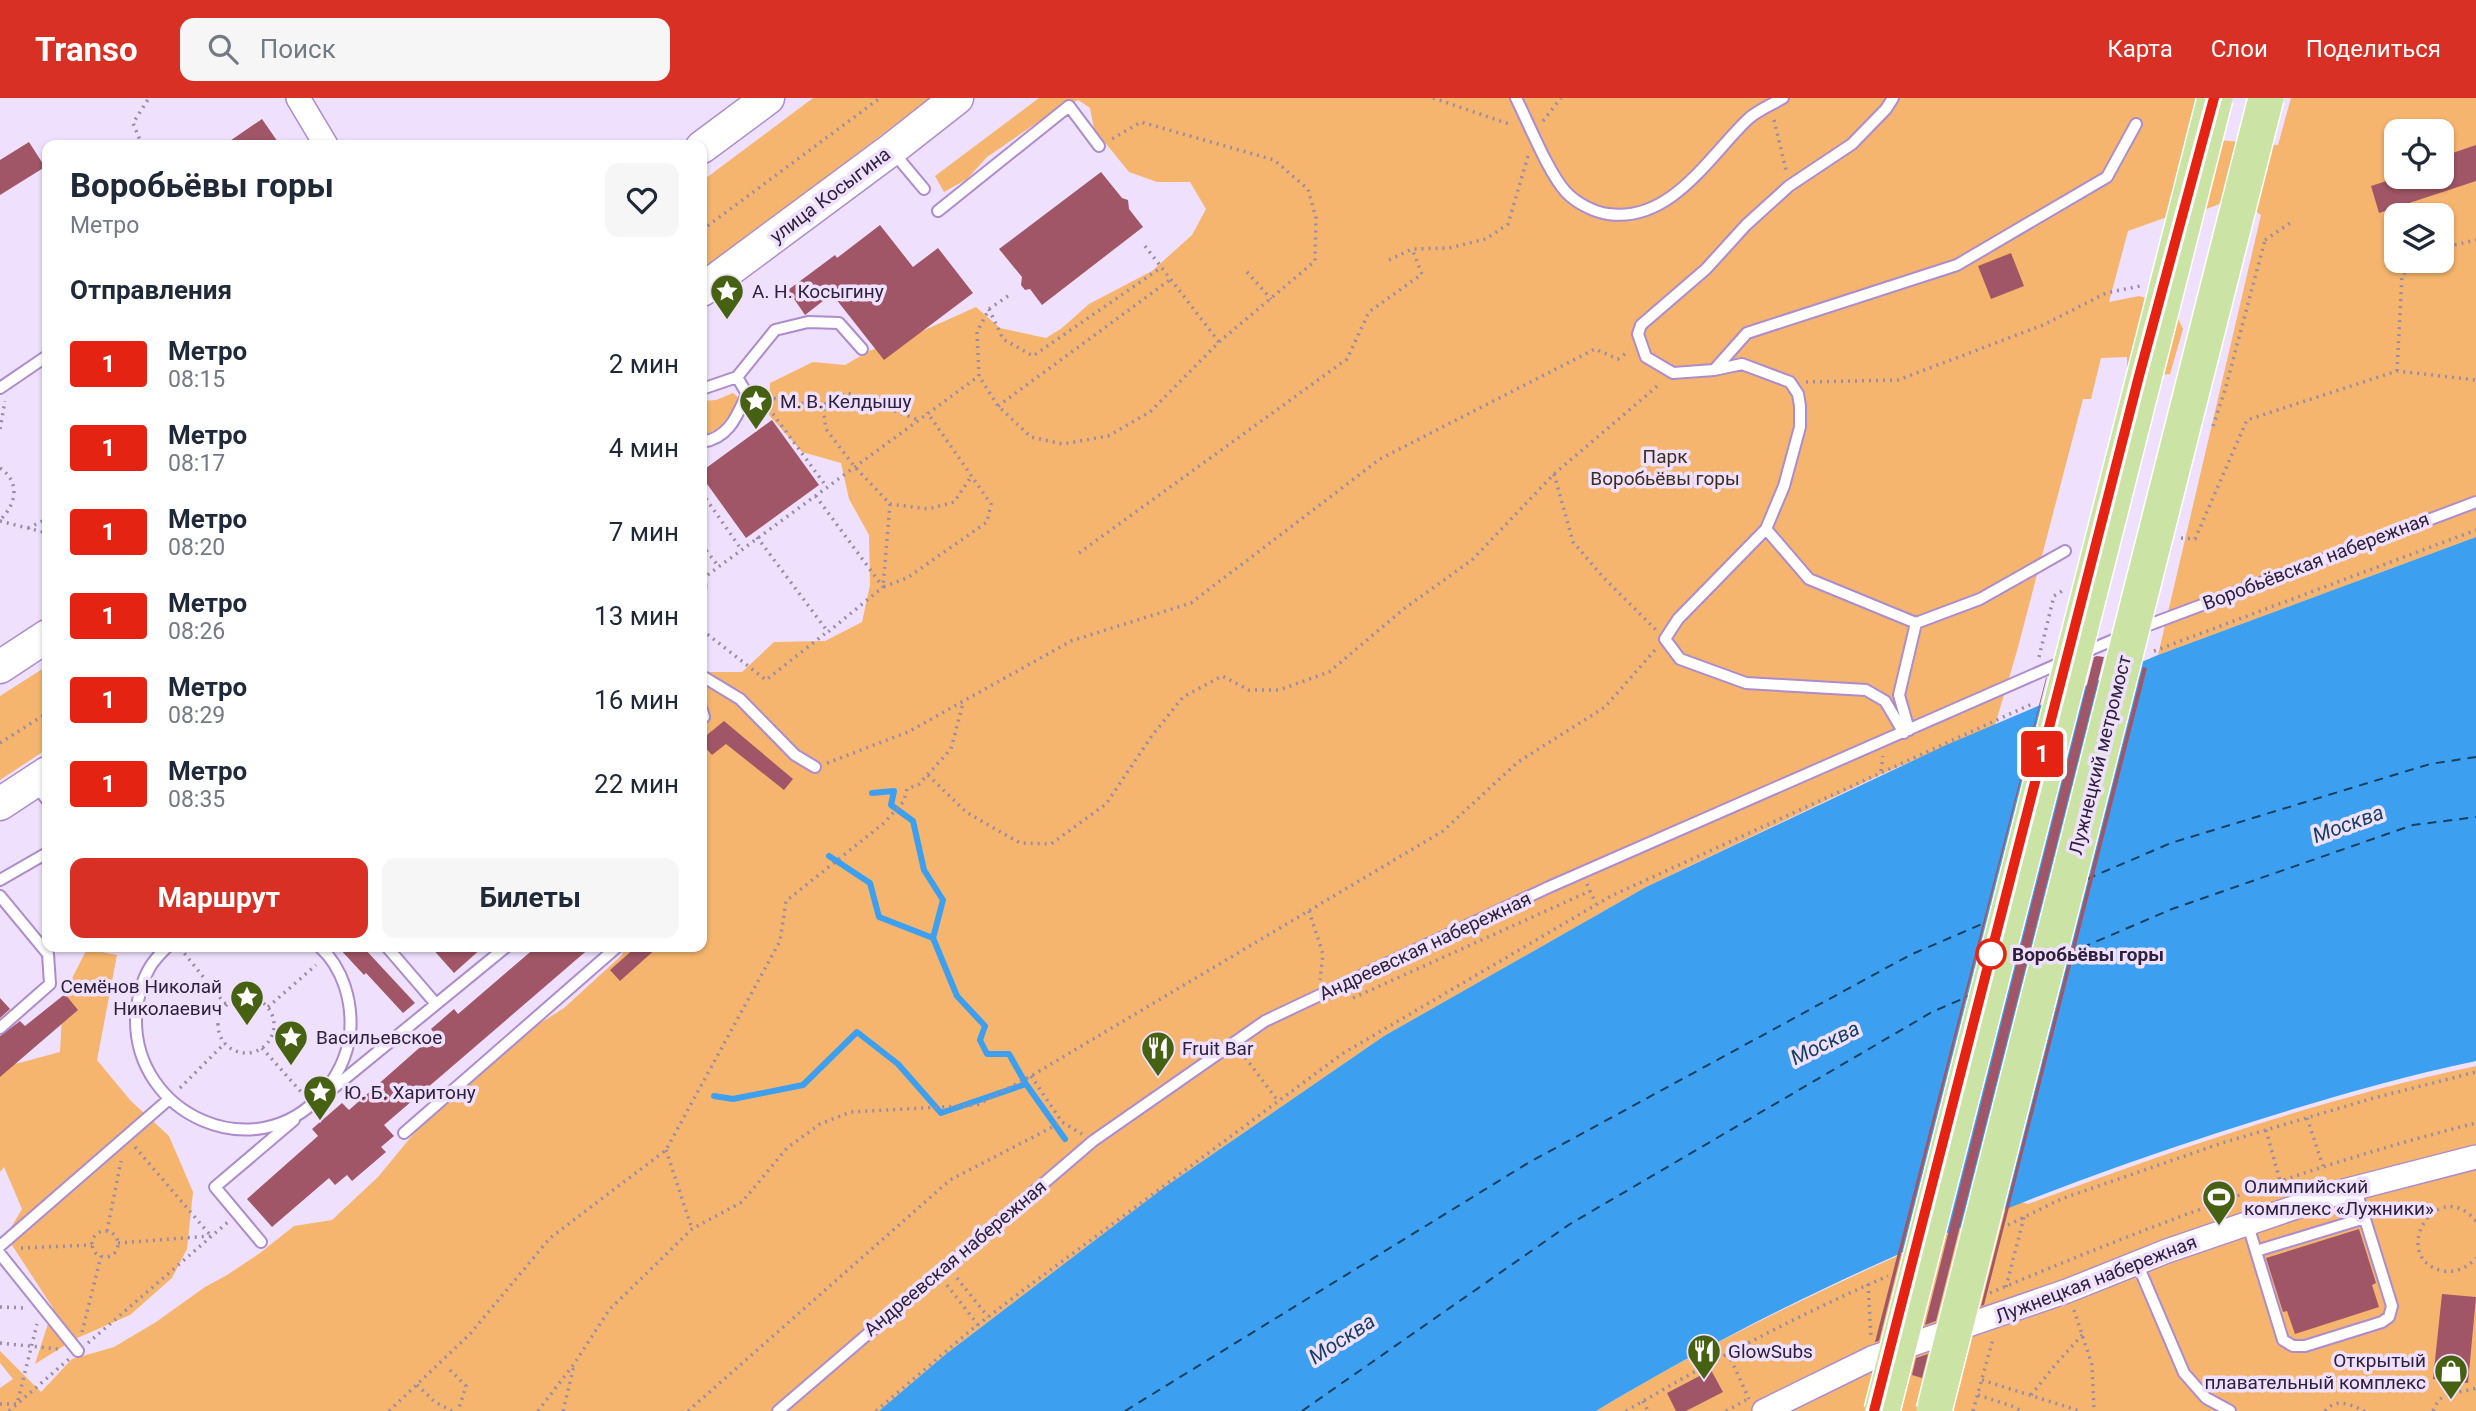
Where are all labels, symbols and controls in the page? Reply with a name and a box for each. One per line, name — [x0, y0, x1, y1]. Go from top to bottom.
search box — [180, 18, 670, 81]
text: Transo — [35, 30, 138, 69]
icon: search — [204, 30, 242, 68]
text: Поиск — [260, 34, 336, 64]
text: Карта — [2107, 35, 2173, 63]
text: Слои — [2211, 35, 2268, 63]
text: Поделиться — [2306, 35, 2441, 63]
map controls — [2384, 119, 2454, 273]
button: locate — [2384, 119, 2454, 189]
street label: улица Косыгина — [765, 142, 895, 248]
button: heart — [605, 163, 679, 237]
text: Воробьёвы горы — [70, 166, 334, 205]
button: layers — [2384, 203, 2454, 273]
text: Метро — [70, 212, 139, 239]
place icon: А. Н. Косыгину — [708, 272, 746, 321]
text: Отправления — [70, 275, 232, 305]
place label: А. Н. Косыгину — [752, 280, 884, 303]
text: Метро — [168, 336, 247, 366]
text: 2 мин — [609, 349, 679, 379]
text: 1 — [102, 350, 115, 378]
text: 08:15 — [168, 366, 225, 393]
place icon: М. В. Келдышу — [737, 382, 775, 431]
place label: М. В. Келдышу — [780, 390, 911, 413]
text: Метро — [168, 420, 247, 450]
text: 4 мин — [609, 433, 679, 463]
text: 1 — [102, 434, 115, 462]
park label: Парк Воробьёвы горы — [1590, 445, 1740, 490]
text: 08:17 — [168, 450, 225, 477]
text: Метро — [168, 504, 247, 534]
street label: Воробьёвская набережная — [2200, 507, 2432, 615]
text: 7 мин — [609, 517, 679, 547]
text: 1 — [102, 518, 115, 546]
text: 08:20 — [168, 534, 225, 561]
text: Метро — [168, 588, 247, 618]
text: 13 мин — [594, 601, 679, 631]
text: 1 — [102, 602, 115, 630]
text: 08:26 — [168, 618, 225, 645]
street label: Лужнецкий метромост — [2064, 653, 2136, 857]
text: Метро — [168, 672, 247, 702]
text: 16 мин — [594, 685, 679, 715]
text: 1 — [102, 686, 115, 714]
text: 08:29 — [168, 702, 225, 729]
line badge: 1 — [2019, 731, 2065, 777]
text: 1 — [2035, 740, 2049, 768]
text: Метро — [168, 756, 247, 786]
text: 22 мин — [594, 769, 679, 799]
text: 1 — [102, 770, 115, 798]
text: 08:35 — [168, 786, 225, 813]
water label: Москва — [2309, 800, 2387, 848]
button: Маршрут — [70, 858, 368, 938]
button: Билеты — [382, 858, 679, 938]
street label: Андреевская набережная — [1315, 887, 1535, 1005]
marker: Воробьёвы горы — [1976, 939, 2006, 969]
place label: Воробьёвы горы — [2012, 943, 2164, 966]
place label: Семёнов Николай Николаевич — [60, 975, 222, 1020]
place icon: Семёнов Николай Николаевич — [228, 978, 266, 1027]
water label: Москва — [1787, 1016, 1863, 1070]
place icon: Васильевское — [272, 1018, 310, 1067]
place label: Васильевское — [316, 1026, 442, 1049]
restaurant icon: Fruit Bar — [1139, 1029, 1177, 1078]
place label: Fruit Bar — [1182, 1037, 1254, 1060]
place icon: Ю. Б. Харитону — [301, 1073, 339, 1122]
place label: Ю. Б. Харитону — [344, 1081, 476, 1104]
street label: Андреевская набережная — [859, 1175, 1051, 1341]
place label: Олимпийский комплекс «Лужники» — [2244, 1175, 2434, 1220]
sports icon: Олимпийский комплекс «Лужники» — [2200, 1178, 2238, 1227]
street label: Лужнецкая набережная — [1992, 1230, 2200, 1328]
water label: Москва — [1305, 1309, 1379, 1369]
restaurant icon: GlowSubs — [1685, 1332, 1723, 1381]
place label: GlowSubs — [1728, 1340, 1813, 1363]
place label: Открытый плавательный комплекс — [2204, 1349, 2426, 1394]
shop icon: Открытый плавательный комплекс — [2432, 1352, 2470, 1401]

